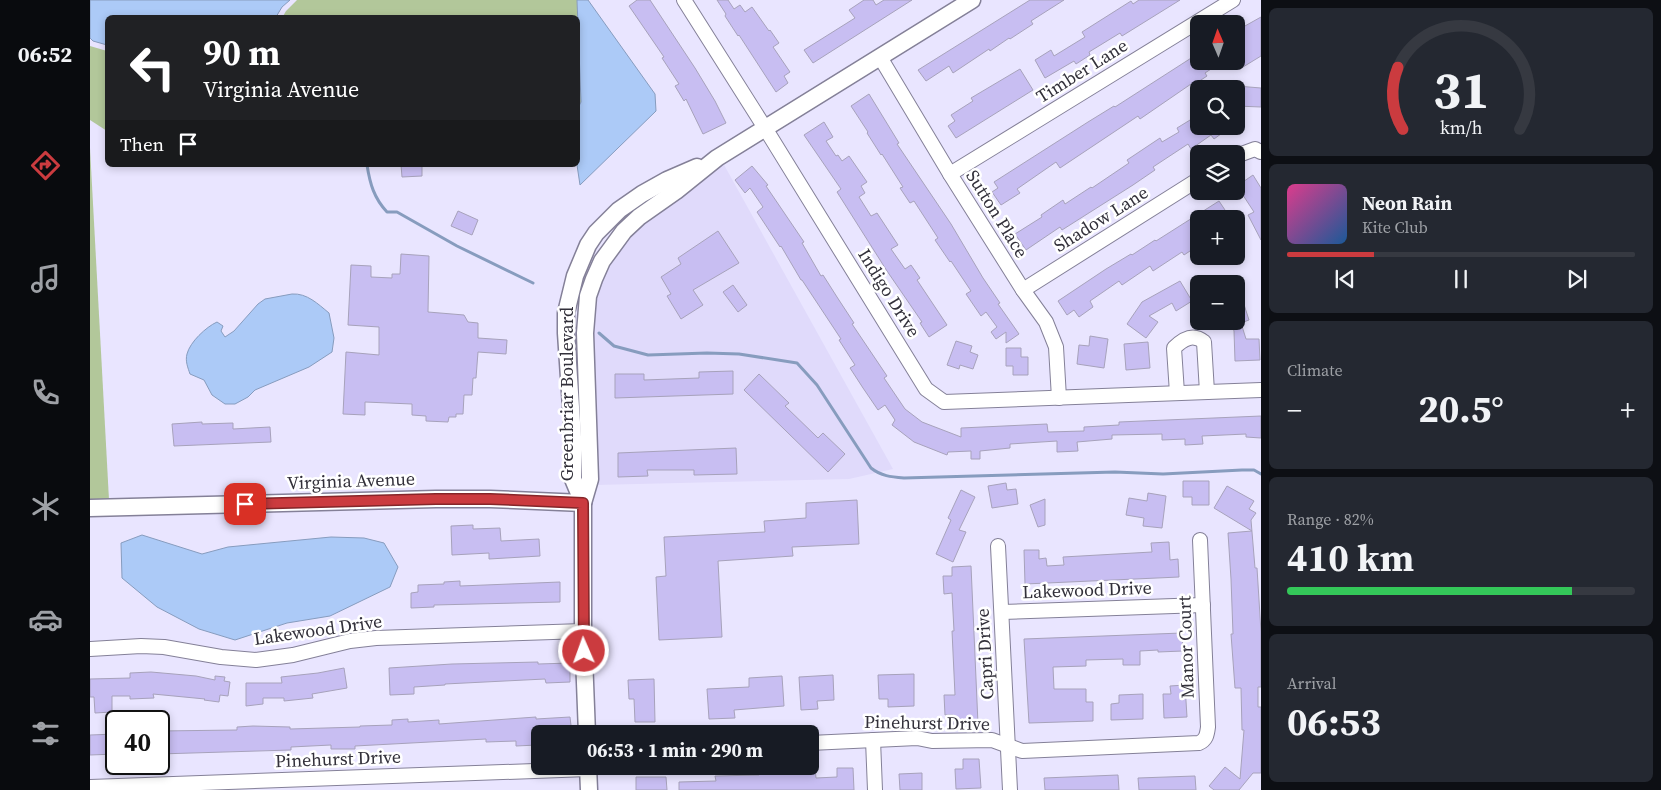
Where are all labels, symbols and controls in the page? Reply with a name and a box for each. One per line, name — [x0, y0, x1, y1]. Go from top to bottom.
north arrow — [1190, 15, 1245, 70]
map controls — [1190, 15, 1245, 330]
text: 90 m — [203, 29, 280, 77]
street label: Timber Lane — [1031, 32, 1132, 109]
icon: left — [120, 35, 185, 100]
text: 06:52 — [18, 39, 72, 69]
text: 31 — [1433, 54, 1489, 125]
text: Virginia Avenue — [203, 74, 359, 104]
button: search — [1190, 80, 1245, 135]
text: km/h — [1440, 115, 1483, 140]
icon: arrive — [174, 130, 202, 158]
text: Then — [120, 131, 164, 157]
button: layers — [1190, 145, 1245, 200]
icon: directions — [28, 148, 63, 183]
street label: Sutton Place — [961, 165, 1034, 262]
street label: Shadow Lane — [1049, 180, 1153, 258]
text: Neon Rain — [1362, 190, 1452, 216]
button: + — [1190, 210, 1245, 265]
text: Kite Club — [1362, 216, 1428, 238]
street label: Indigo Drive — [852, 244, 926, 342]
icon: music — [28, 261, 63, 296]
icon: previous — [1331, 265, 1359, 293]
icon: pause — [1447, 265, 1475, 293]
icon: next — [1563, 265, 1591, 293]
button: − — [1190, 275, 1245, 330]
street label: Greenbriar Boulevard — [554, 307, 579, 481]
text: Climate — [1287, 359, 1343, 381]
icon: phone — [28, 375, 63, 410]
text: 20.5° — [1418, 383, 1504, 435]
text: − — [1287, 391, 1302, 429]
text: + — [1620, 391, 1635, 429]
street label: Virginia Avenue — [287, 466, 415, 495]
pin — [224, 483, 266, 525]
icon: climate — [28, 489, 63, 524]
icon: arrive — [231, 490, 259, 518]
text: Range · 82% — [1287, 508, 1374, 530]
text: 410 km — [1287, 532, 1414, 584]
street label: Lakewood Drive — [1022, 575, 1152, 604]
street label: Manor Court — [1171, 595, 1200, 699]
icon: car — [28, 602, 63, 637]
street label: Lakewood Drive — [252, 608, 384, 651]
street label: Capri Drive — [970, 608, 999, 700]
position arrow — [557, 624, 609, 676]
text: Arrival — [1287, 672, 1336, 694]
text: 06:53 — [1287, 696, 1381, 748]
street label: Pinehurst Drive — [864, 709, 990, 736]
speed limit sign: 40 — [105, 710, 170, 775]
icon: filters — [28, 716, 63, 751]
text: 06:53 · 1 min · 290 m — [587, 737, 763, 763]
street label: Pinehurst Drive — [275, 744, 401, 773]

